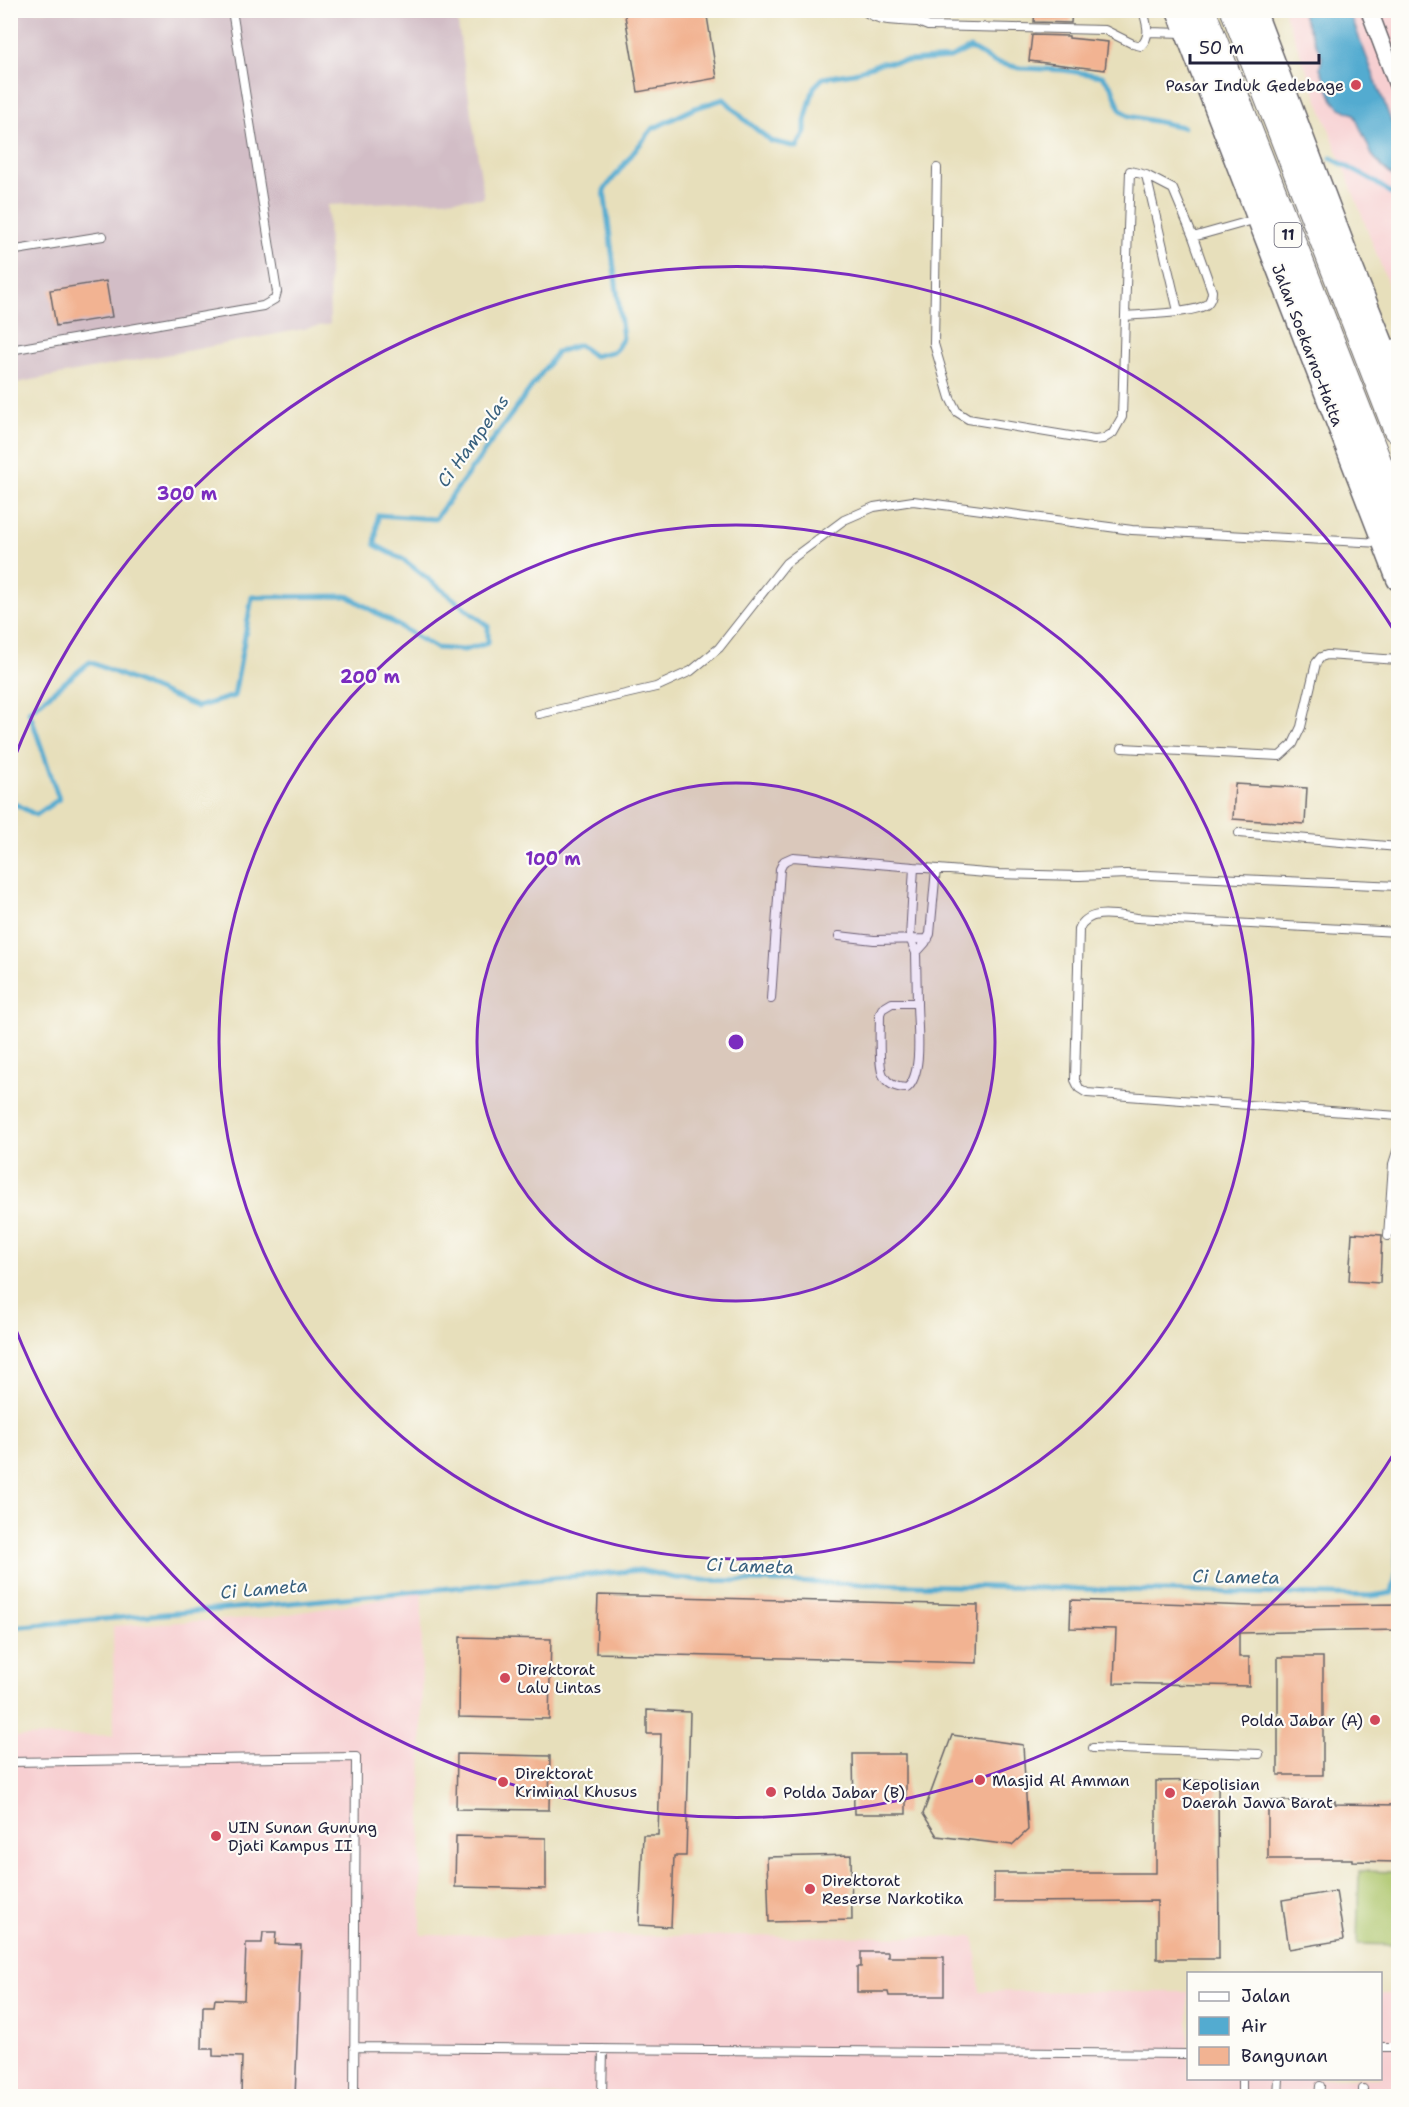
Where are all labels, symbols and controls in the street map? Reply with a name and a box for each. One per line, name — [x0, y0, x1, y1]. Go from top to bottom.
scale bar — [1190, 27, 1319, 65]
text: 50 m — [1199, 36, 1244, 60]
place label: Pasar Induk Gedebage — [1166, 75, 1344, 96]
marker: Pasar Induk Gedebage — [1349, 78, 1363, 92]
road number: 11 — [1274, 223, 1302, 247]
street label: Jalan Soekarno-Hatta — [1267, 261, 1348, 429]
water label: Ci Hampelas — [431, 390, 515, 492]
text: 300 m — [157, 482, 218, 506]
text: 200 m — [340, 665, 401, 689]
text: 100 m — [525, 847, 581, 871]
centre of rings — [726, 1032, 746, 1052]
water label: Ci Lameta — [706, 1552, 794, 1580]
water label: Ci Lameta — [1192, 1564, 1280, 1590]
water label: Ci Lameta — [219, 1573, 309, 1605]
place label: Direktorat Lalu Lintas — [517, 1659, 601, 1698]
marker: Direktorat Lalu Lintas — [498, 1671, 512, 1685]
place label: Polda Jabar (A) — [1241, 1710, 1363, 1731]
marker: Polda Jabar (A) — [1368, 1713, 1382, 1727]
place label: Direktorat Kriminal Khusus — [515, 1763, 637, 1802]
place label: Masjid Al Amman — [992, 1770, 1130, 1791]
marker: Masjid Al Amman — [973, 1773, 987, 1787]
place label: Kepolisian Daerah Jawa Barat — [1182, 1774, 1333, 1813]
marker: Direktorat Kriminal Khusus — [496, 1775, 510, 1789]
place label: Polda Jabar (B) — [783, 1782, 905, 1803]
marker: Polda Jabar (B) — [764, 1785, 778, 1799]
marker: Kepolisian Daerah Jawa Barat — [1163, 1786, 1177, 1800]
place label: UIN Sunan Gunung Djati Kampus II — [228, 1817, 377, 1856]
marker: UIN Sunan Gunung Djati Kampus II — [209, 1829, 223, 1843]
place label: Direktorat Reserse Narkotika — [822, 1870, 963, 1909]
marker: Direktorat Reserse Narkotika — [803, 1882, 817, 1896]
legend — [1187, 1972, 1382, 2080]
text: Jalan — [1241, 1984, 1290, 2008]
text: Air — [1241, 2014, 1267, 2038]
text: Bangunan — [1241, 2044, 1328, 2068]

